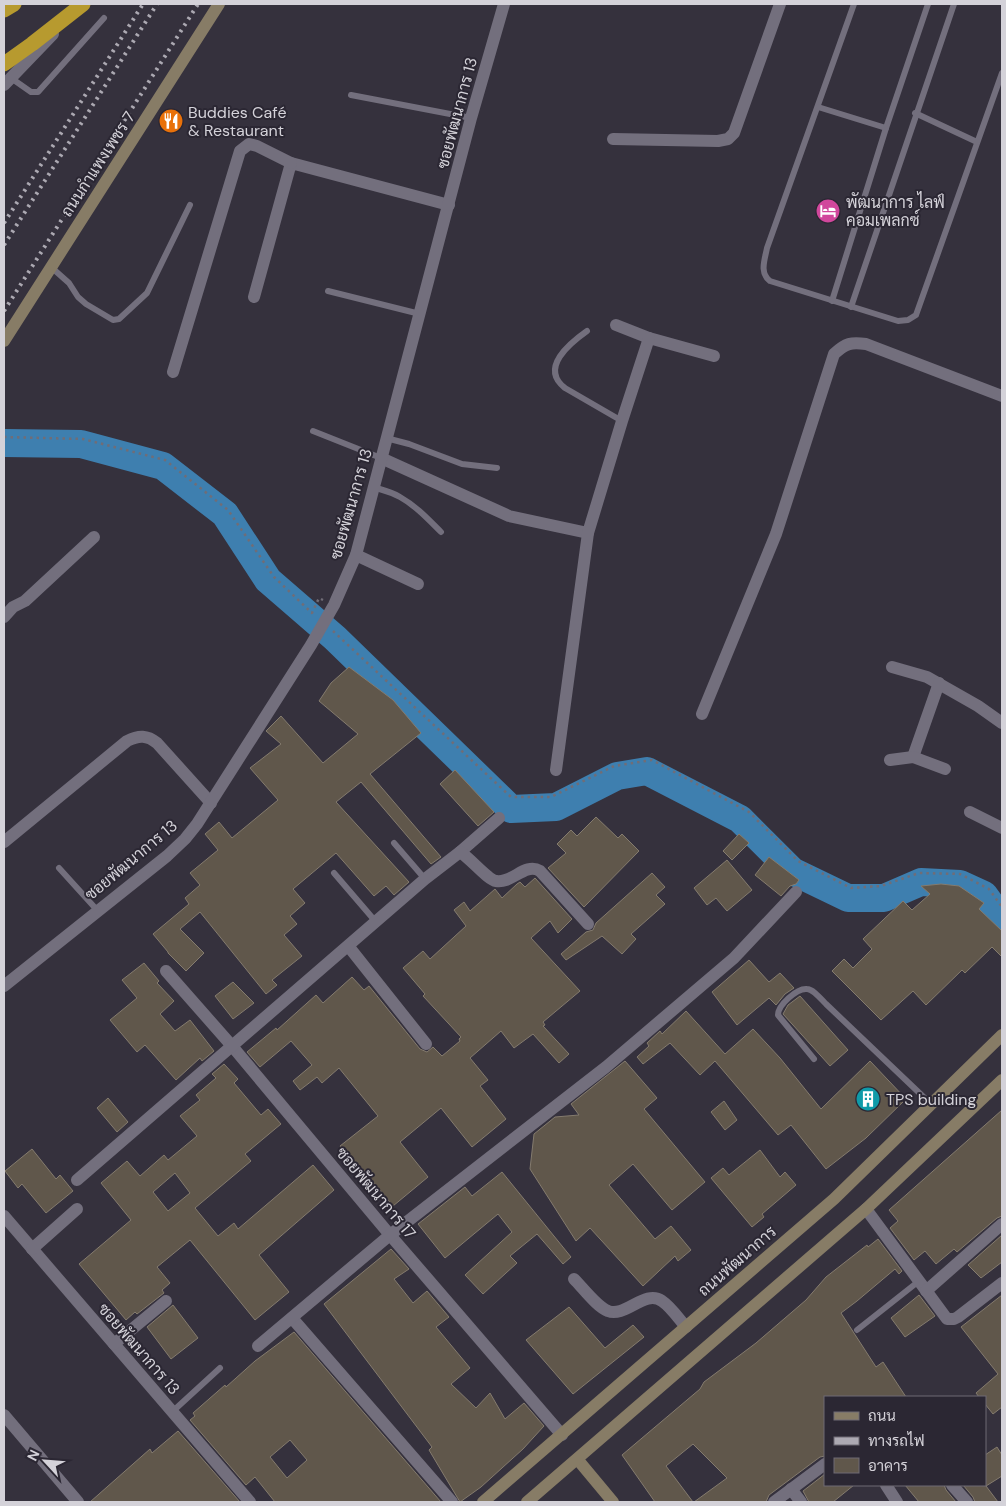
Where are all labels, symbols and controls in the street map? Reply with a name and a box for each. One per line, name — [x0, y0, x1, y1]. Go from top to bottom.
street label: ซอยพัฒนาการ 13 — [432, 55, 482, 171]
place label: Buddies Café & Restaurant — [188, 102, 286, 141]
street label: ถนนกำแพงเพชร 7 — [56, 107, 140, 221]
restaurant icon: Buddies Café & Restaurant — [158, 108, 184, 134]
place label: พัฒนาการ ไลฟ์ คอมเพลกซ์ — [846, 191, 945, 231]
hotel icon: พัฒนาการ ไลฟ์ คอมเพลกซ์ — [815, 198, 841, 224]
street label: ซอยพัฒนาการ 13 — [325, 446, 377, 562]
street label: ซอยพัฒนาการ 13 — [80, 815, 182, 905]
building icon: TPS building — [855, 1086, 881, 1112]
place label: TPS building — [886, 1089, 976, 1110]
street label: ซอยพัฒนาการ 17 — [331, 1143, 421, 1243]
street label: ถนนพัฒนาการ — [693, 1221, 781, 1301]
street label: ซอยพัฒนาการ 13 — [93, 1299, 185, 1399]
legend — [824, 1396, 986, 1486]
text: ถนน — [868, 1406, 896, 1426]
text: ทางรถไฟ — [868, 1431, 925, 1451]
north arrow — [20, 1436, 70, 1486]
text: N — [23, 1447, 44, 1464]
text: อาคาร — [868, 1456, 908, 1476]

